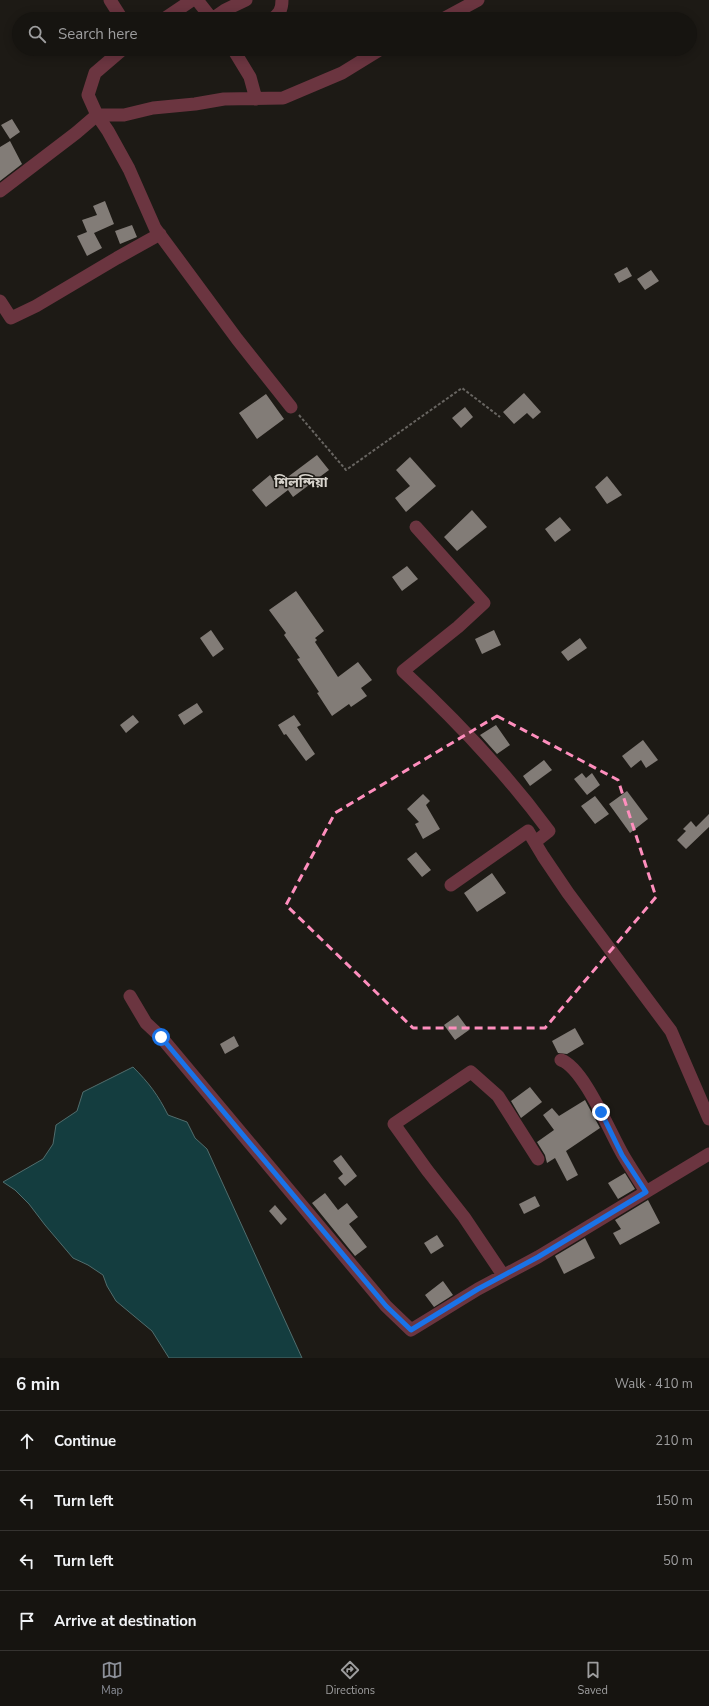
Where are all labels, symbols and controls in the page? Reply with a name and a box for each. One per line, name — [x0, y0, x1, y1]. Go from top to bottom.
search box — [12, 12, 697, 56]
icon: search — [26, 23, 48, 45]
text: Search here — [58, 24, 138, 44]
district label: শিলন্দিয়া — [273, 473, 329, 492]
route start — [152, 1028, 170, 1046]
route end — [592, 1103, 610, 1121]
text: 6 min — [16, 1373, 60, 1396]
text: Walk · 410 m — [615, 1375, 693, 1393]
icon: ahead — [16, 1430, 38, 1452]
text: Continue — [54, 1431, 116, 1451]
text: 210 m — [655, 1432, 693, 1450]
icon: left — [16, 1490, 38, 1512]
text: Turn left — [54, 1491, 113, 1511]
text: 150 m — [655, 1492, 693, 1510]
icon: left — [16, 1550, 38, 1572]
text: Turn left — [54, 1551, 113, 1571]
text: 50 m — [663, 1552, 693, 1570]
icon: arrive — [16, 1610, 38, 1632]
text: Arrive at destination — [54, 1611, 197, 1631]
tab: Map — [101, 1659, 123, 1698]
tab: Directions — [325, 1659, 375, 1698]
tab: Saved — [577, 1659, 608, 1698]

